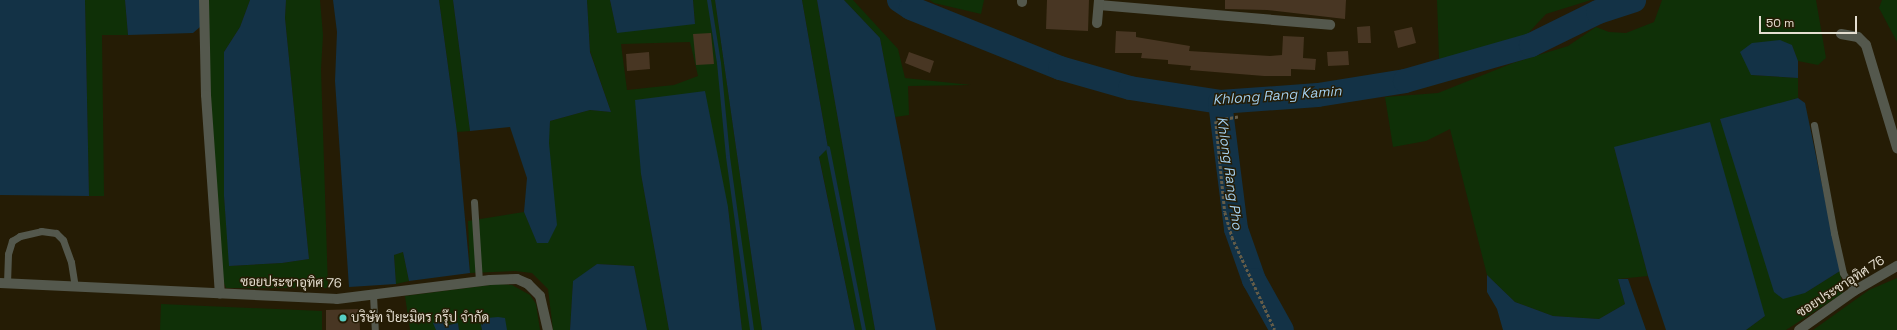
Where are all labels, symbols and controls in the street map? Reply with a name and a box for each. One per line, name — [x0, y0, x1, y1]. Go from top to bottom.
scale bar — [1761, 8, 1859, 34]
text: 50 m — [1766, 15, 1794, 31]
water label: Khlong Rang Kamin — [1212, 82, 1342, 108]
water label: Khlong Rang Pho — [1214, 115, 1246, 231]
street label: ซอยประชาอุทิศ 76 — [1794, 253, 1888, 321]
street label: ซอยประชาอุทิศ 76 — [240, 274, 342, 292]
place label: บริษัท ปิยะมิตร กรุ๊ป จำกัด — [351, 310, 489, 326]
marker: บริษัท ปิยะมิตร กรุ๊ป จำกัด — [338, 313, 348, 323]

